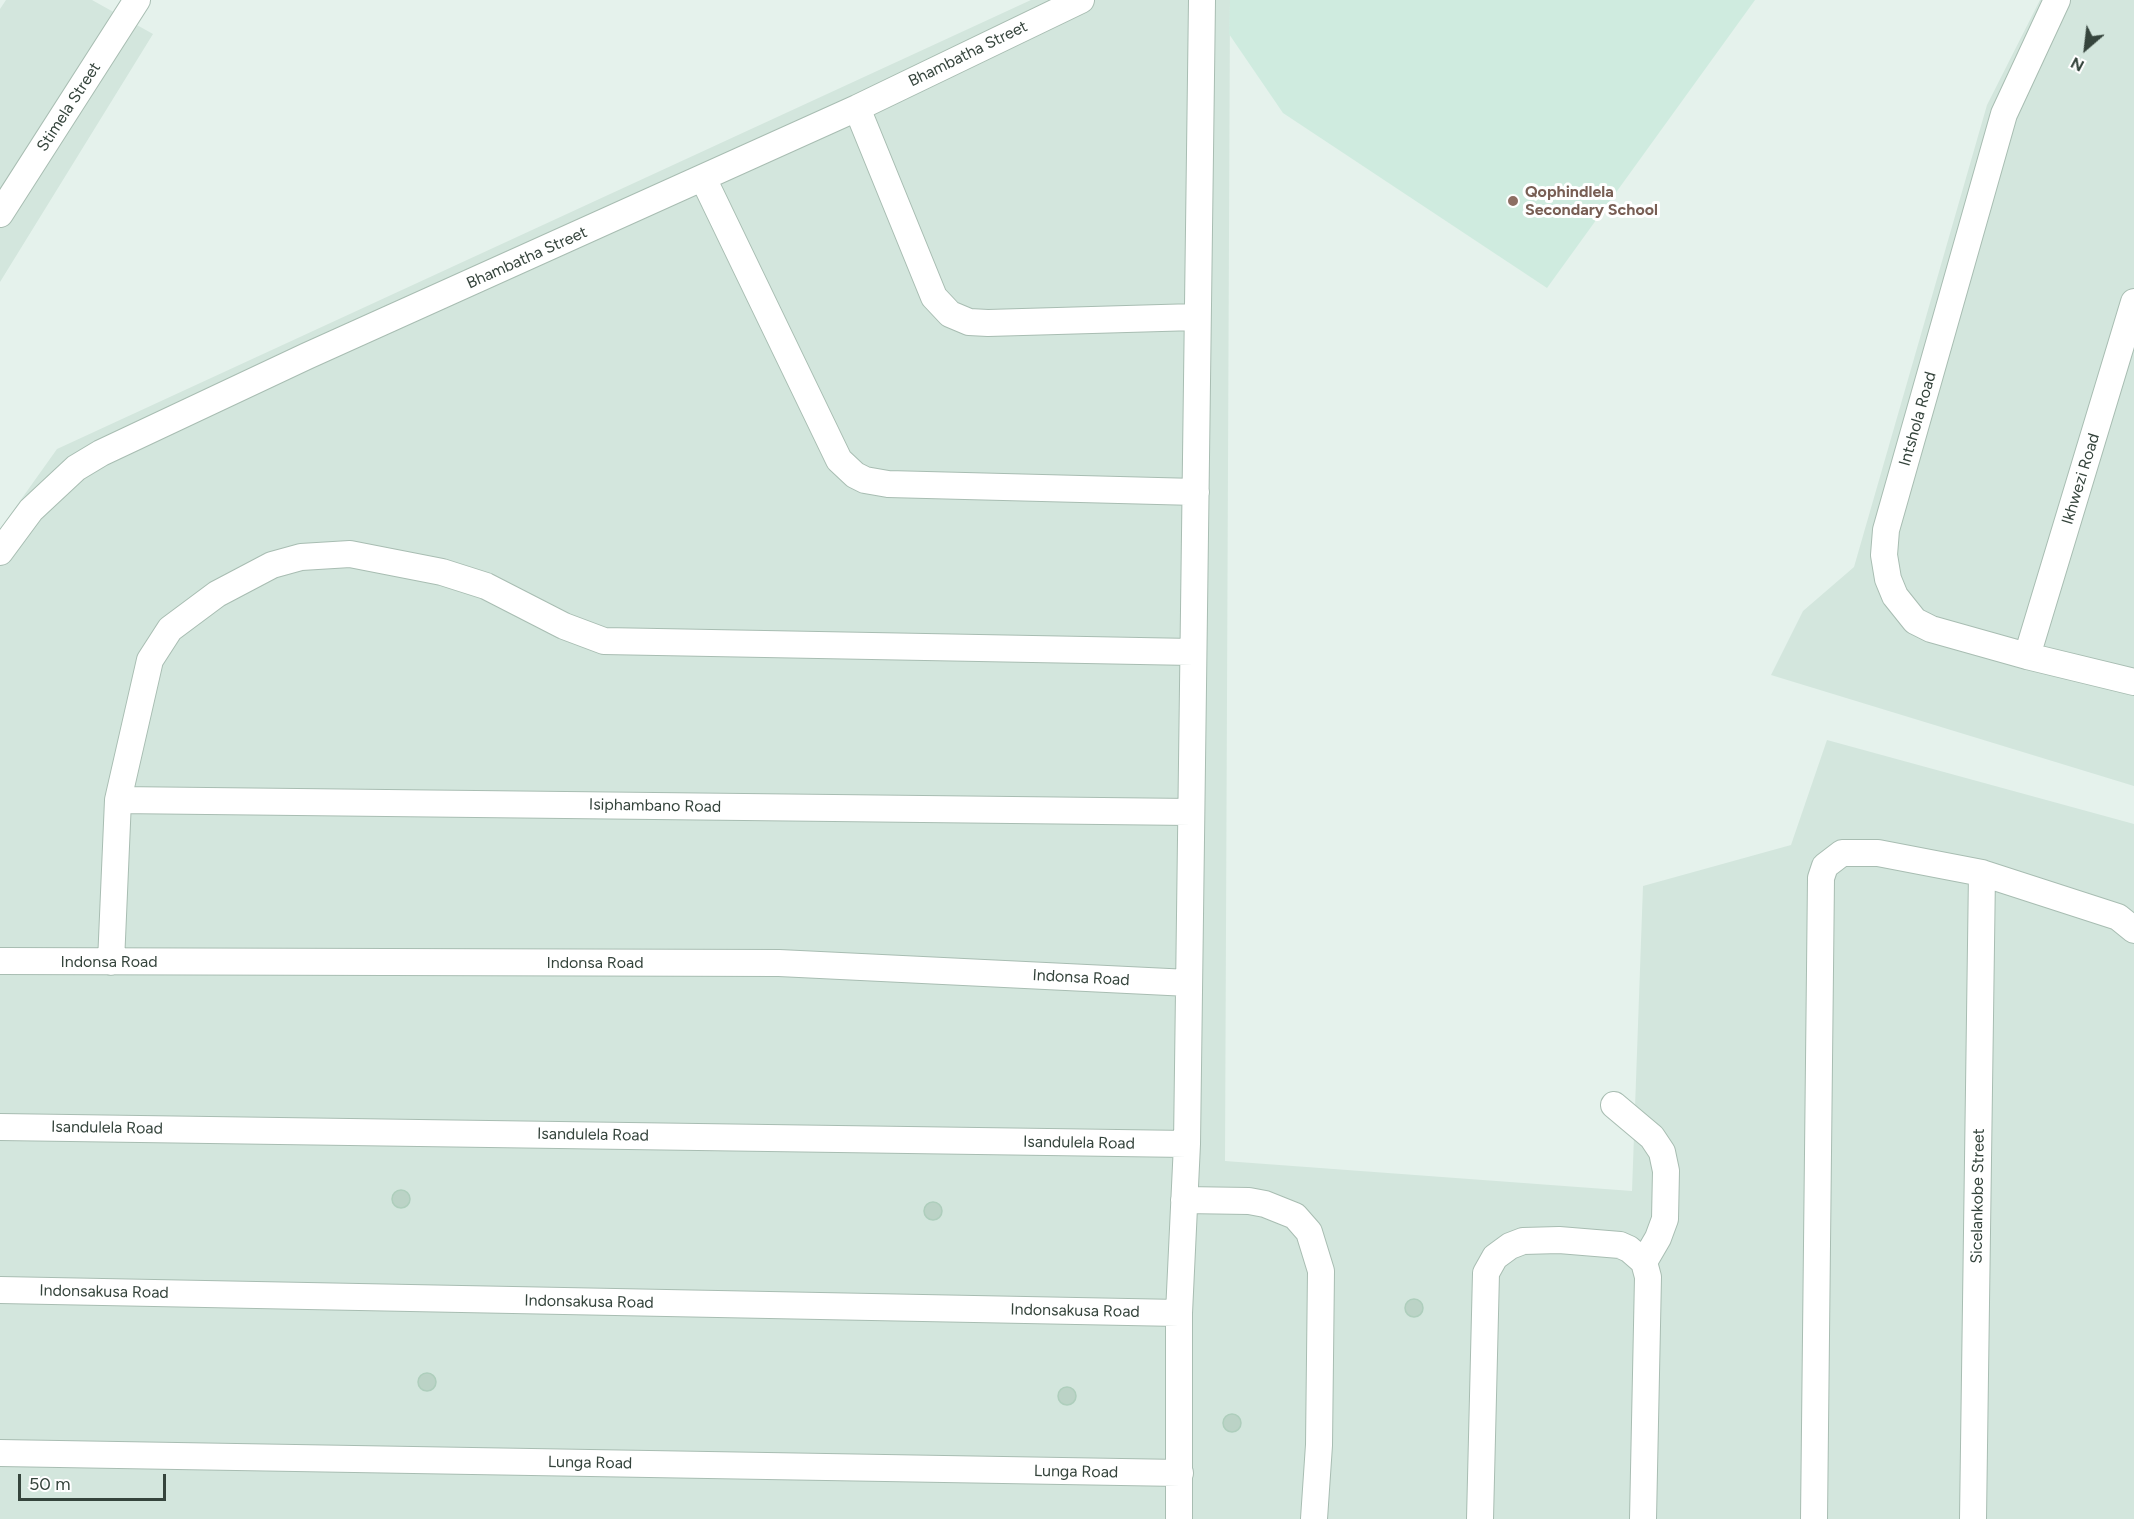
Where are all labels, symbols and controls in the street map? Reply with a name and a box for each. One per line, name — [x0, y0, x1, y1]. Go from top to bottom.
street label: Bhambatha Street — [905, 17, 1031, 91]
north arrow — [2056, 18, 2116, 78]
text: N — [2067, 53, 2087, 76]
street label: Stimela Street — [33, 59, 105, 155]
place label: Qophindlela Secondary School — [1525, 182, 1658, 220]
marker: Qophindlela Secondary School — [1506, 194, 1520, 208]
street label: Bhambatha Street — [464, 223, 590, 293]
street label: Intshola Road — [1895, 370, 1941, 468]
street label: Ikhwezi Road — [2058, 431, 2104, 527]
street label: Isiphambano Road — [589, 795, 721, 817]
street label: Indonsa Road — [60, 952, 158, 972]
street label: Indonsa Road — [546, 953, 644, 973]
street label: Indonsa Road — [1032, 966, 1130, 990]
street label: Isandulela Road — [51, 1117, 163, 1139]
street label: Isandulela Road — [537, 1124, 649, 1146]
street label: Sicelankobe Street — [1967, 1128, 1989, 1264]
street label: Isandulela Road — [1023, 1132, 1135, 1154]
street label: Indonsakusa Road — [39, 1281, 169, 1303]
street label: Indonsakusa Road — [524, 1291, 654, 1313]
street label: Indonsakusa Road — [1010, 1300, 1140, 1322]
street label: Lunga Road — [548, 1453, 632, 1473]
scale bar — [21, 1462, 170, 1500]
street label: Lunga Road — [1034, 1462, 1118, 1482]
text: 50 m — [29, 1473, 71, 1495]

